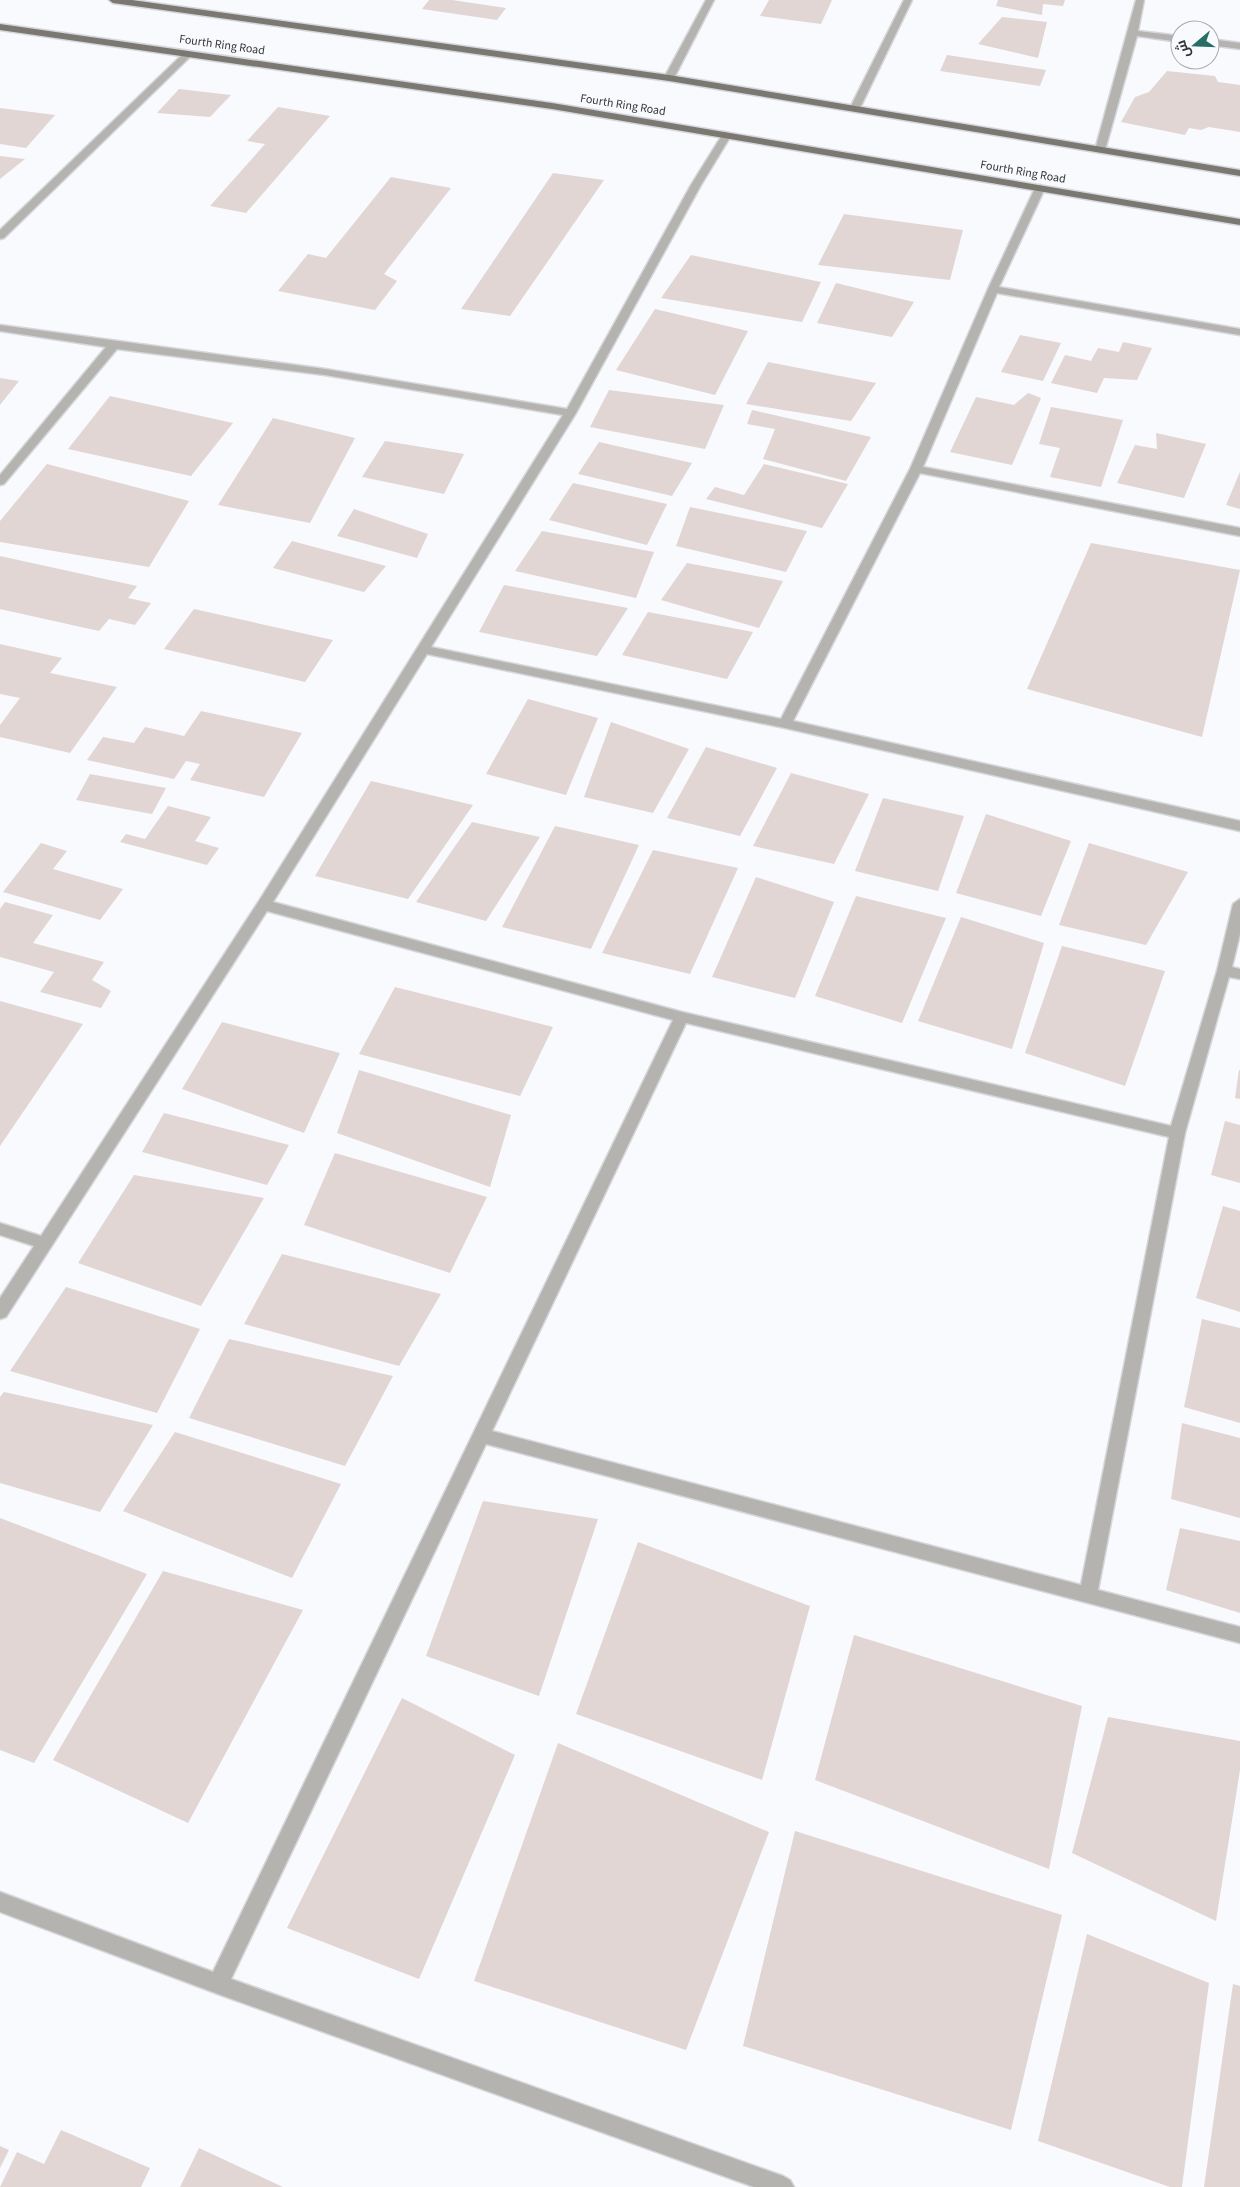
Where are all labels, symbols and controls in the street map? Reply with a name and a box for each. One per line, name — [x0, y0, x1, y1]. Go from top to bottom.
north arrow — [1170, 20, 1220, 70]
street label: Fourth Ring Road — [178, 31, 266, 59]
text: ش — [1171, 37, 1196, 61]
street label: Fourth Ring Road — [579, 90, 667, 120]
street label: Fourth Ring Road — [979, 156, 1067, 188]

